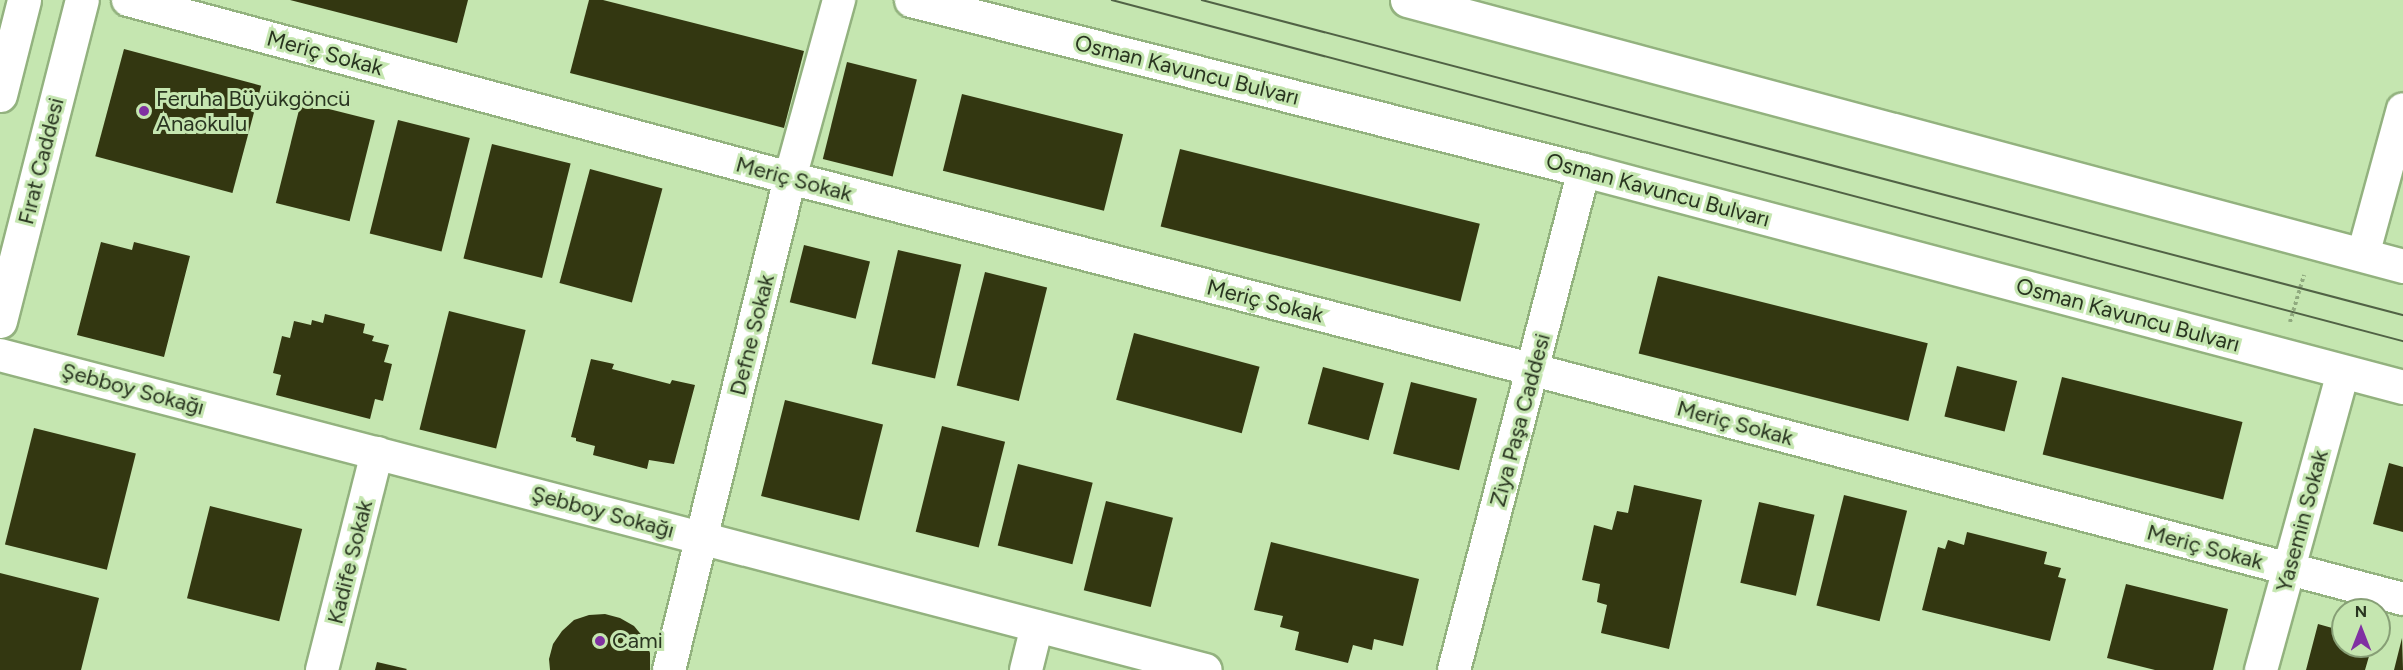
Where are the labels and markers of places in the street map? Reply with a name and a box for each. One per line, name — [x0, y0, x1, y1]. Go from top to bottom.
place label: Feruha Büyükgöncü Anaokulu — [156, 85, 351, 136]
marker: Feruha Büyükgöncü Anaokulu — [137, 104, 151, 118]
place label: Cami — [612, 628, 663, 654]
marker: Cami — [593, 634, 607, 648]

